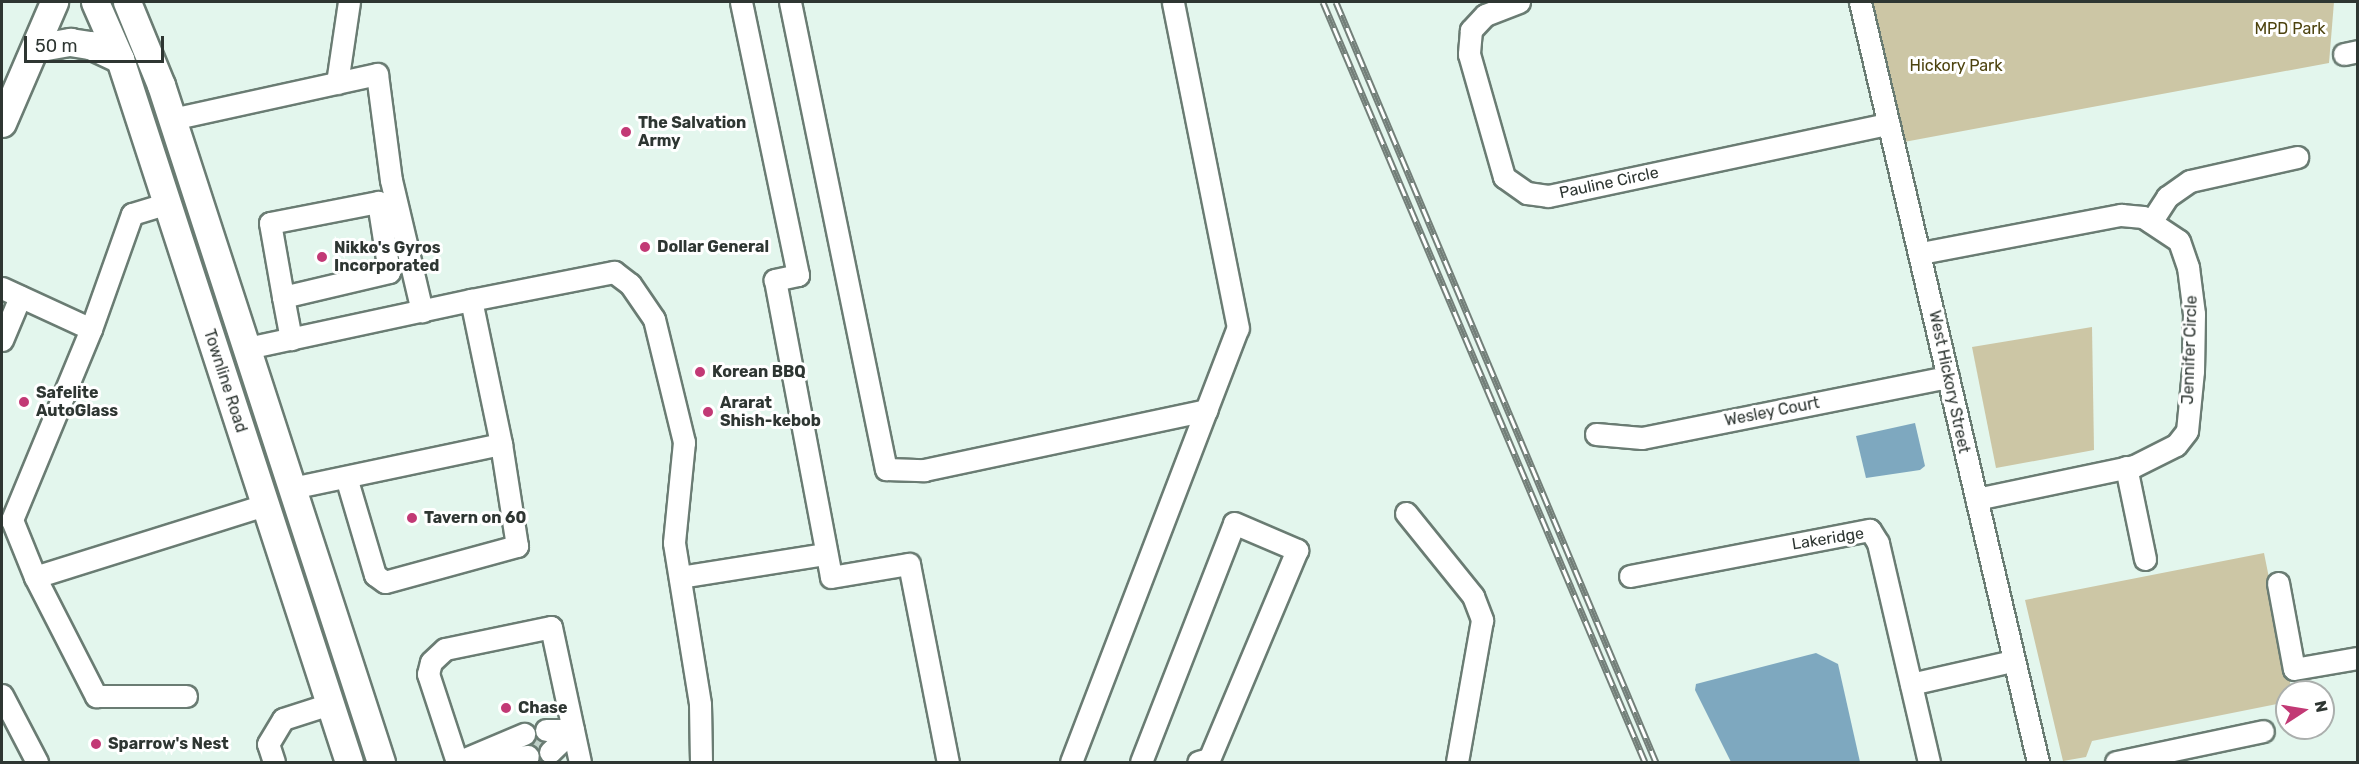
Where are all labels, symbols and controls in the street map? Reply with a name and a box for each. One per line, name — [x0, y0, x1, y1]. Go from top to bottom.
park label: MPD Park — [2254, 19, 2326, 39]
scale bar — [27, 24, 166, 62]
text: 50 m — [35, 35, 78, 57]
park label: Hickory Park — [1909, 56, 2003, 76]
place label: The Salvation Army — [638, 113, 746, 151]
marker: The Salvation Army — [619, 125, 633, 139]
street label: Pauline Circle — [1558, 163, 1660, 203]
place label: Dollar General — [657, 237, 769, 257]
place label: Nikko's Gyros Incorporated — [334, 238, 441, 276]
marker: Dollar General — [638, 240, 652, 254]
marker: Nikko's Gyros Incorporated — [315, 250, 329, 264]
street label: Jennifer Circle — [2178, 295, 2202, 405]
street label: West Hickory Street — [1924, 309, 1974, 455]
street label: Townline Road — [199, 327, 251, 435]
place label: Korean BBQ — [712, 362, 806, 382]
marker: Korean BBQ — [693, 365, 707, 379]
place label: Safelite AutoGlass — [36, 383, 118, 421]
place label: Ararat Shish-kebob — [720, 393, 821, 431]
street label: Wesley Court — [1723, 393, 1821, 431]
marker: Safelite AutoGlass — [17, 395, 31, 409]
marker: Ararat Shish-kebob — [701, 405, 715, 419]
place label: Tavern on 60 — [424, 508, 526, 528]
marker: Tavern on 60 — [405, 511, 419, 525]
street label: Lakeridge — [1791, 524, 1865, 554]
north arrow — [2275, 680, 2335, 740]
place label: Chase — [518, 698, 567, 718]
text: N — [2311, 699, 2332, 714]
marker: Chase — [499, 701, 513, 715]
place label: Sparrow's Nest — [108, 734, 229, 754]
marker: Sparrow's Nest — [89, 737, 103, 751]

